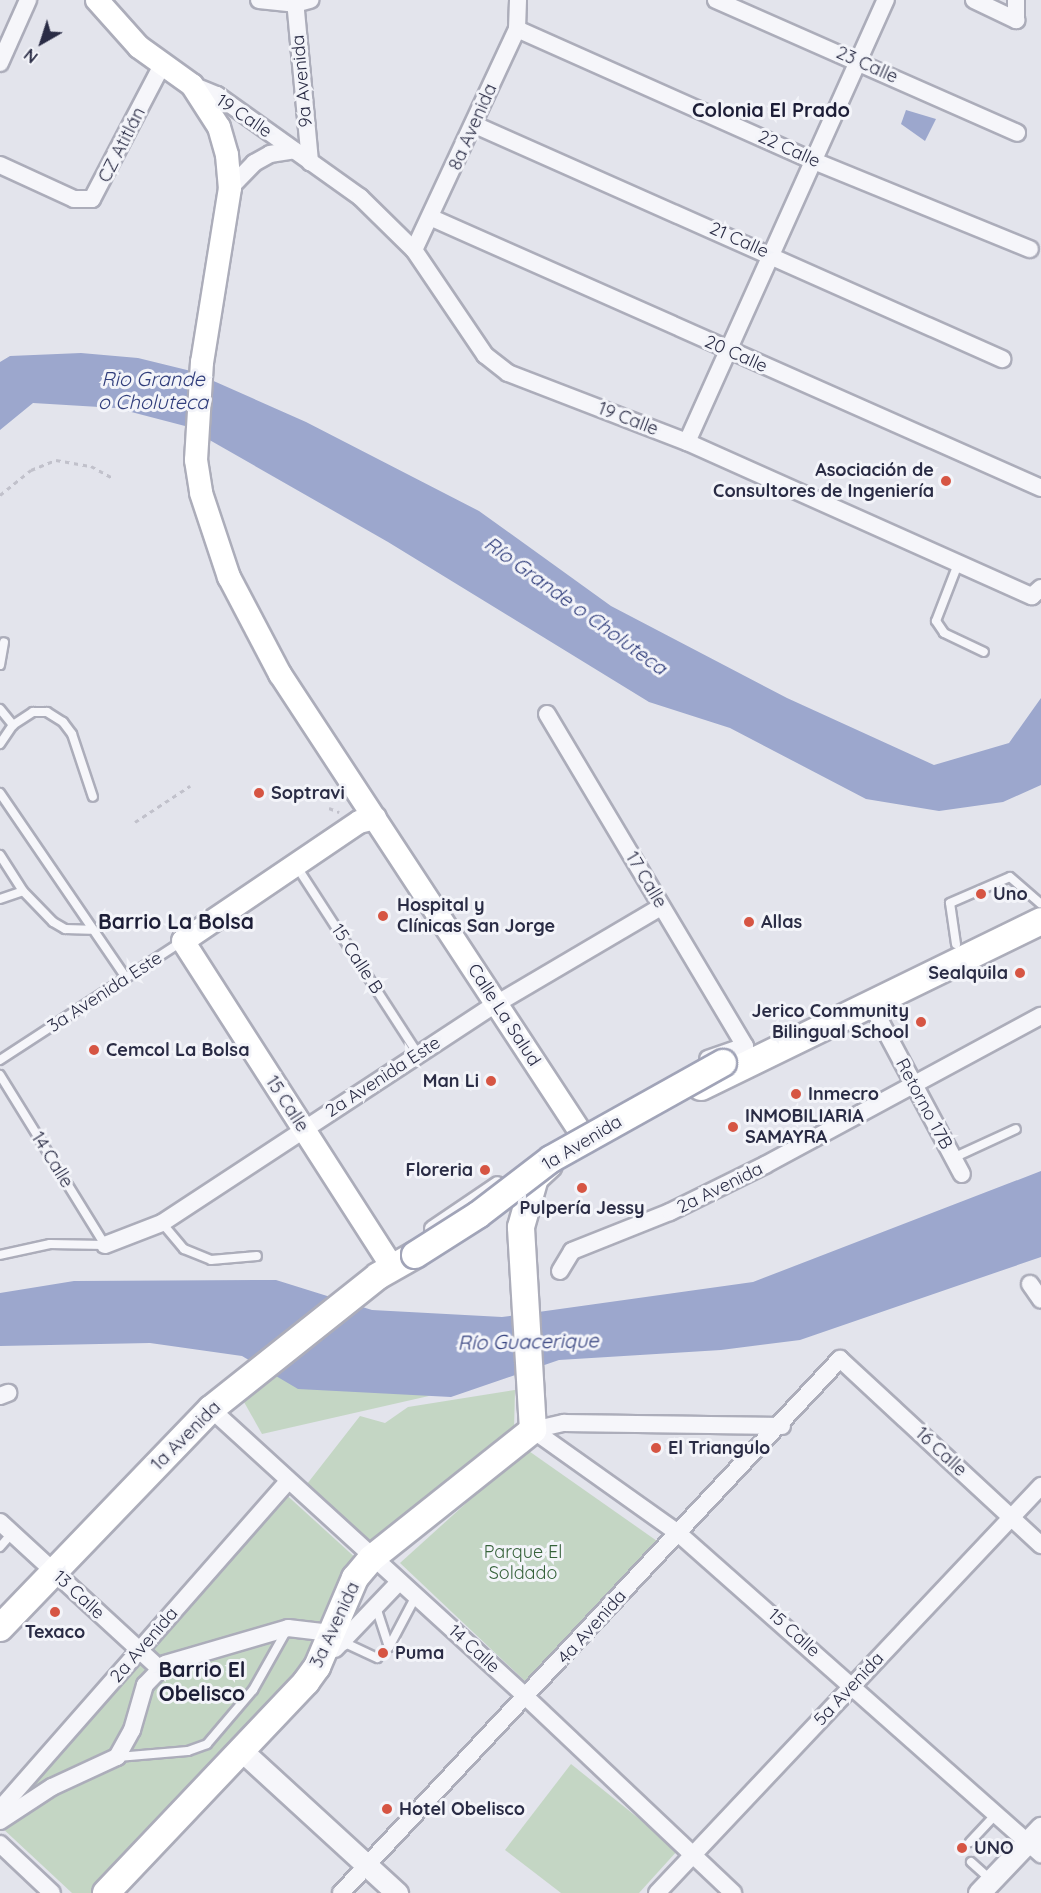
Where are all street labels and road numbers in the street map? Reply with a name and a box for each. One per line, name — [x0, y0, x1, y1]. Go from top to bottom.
street label: 9a Avenida — [287, 34, 317, 128]
street label: 23 Calle — [833, 42, 901, 88]
street label: 8a Avenida — [444, 80, 502, 174]
street label: 19 Calle — [212, 90, 276, 142]
street label: CZ Atitlán — [94, 104, 150, 186]
street label: 22 Calle — [755, 126, 823, 172]
street label: 21 Calle — [706, 217, 772, 263]
street label: 20 Calle — [701, 331, 771, 377]
street label: 19 Calle — [595, 398, 661, 440]
street label: 17 Calle — [621, 848, 671, 912]
street label: 15 Calle B — [326, 920, 388, 998]
street label: 3a Avenida Este — [44, 947, 166, 1037]
street label: Calle La Salud — [463, 960, 545, 1070]
street label: 2a Avenida Este — [322, 1032, 444, 1122]
street label: Retorno 17B — [891, 1055, 957, 1153]
street label: 15 Calle — [261, 1072, 313, 1136]
street label: 1a Avenida — [538, 1111, 626, 1175]
street label: 14 Calle — [26, 1128, 78, 1192]
street label: 2a Avenida — [674, 1158, 766, 1218]
street label: 1a Avenida — [147, 1397, 225, 1475]
street label: 16 Calle — [911, 1423, 971, 1481]
street label: 13 Calle — [49, 1566, 109, 1624]
street label: 3a Avenida — [306, 1579, 364, 1671]
street label: 4a Avenida — [553, 1586, 631, 1668]
street label: 2a Avenida — [105, 1603, 183, 1687]
street label: 15 Calle — [764, 1604, 824, 1662]
street label: 14 Calle — [444, 1620, 504, 1678]
street label: 5a Avenida — [810, 1648, 888, 1730]

